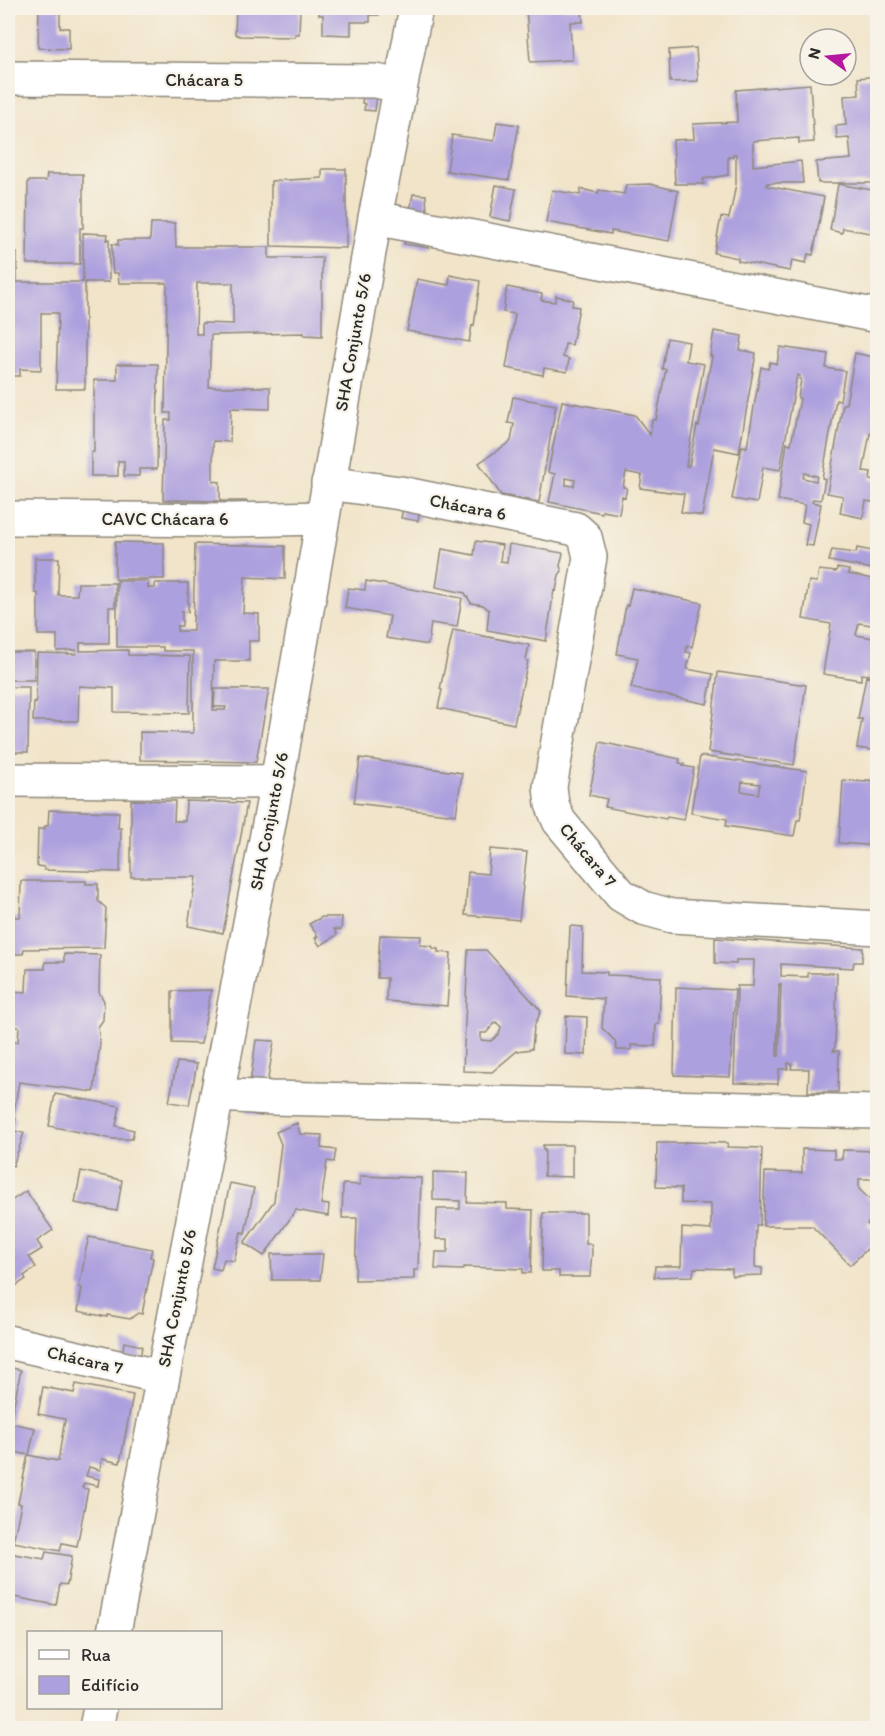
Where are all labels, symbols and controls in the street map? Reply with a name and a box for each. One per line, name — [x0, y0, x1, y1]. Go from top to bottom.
north arrow — [798, 27, 858, 87]
text: N — [803, 46, 825, 61]
street label: Chácara 5 — [165, 69, 243, 91]
street label: SHA Conjunto 5/6 — [330, 271, 376, 413]
street label: Chácara 6 — [428, 489, 508, 525]
street label: CAVC Chácara 6 — [101, 508, 229, 530]
street label: SHA Conjunto 5/6 — [245, 750, 293, 892]
street label: Chácara 7 — [555, 818, 621, 892]
street label: SHA Conjunto 5/6 — [153, 1227, 201, 1369]
street label: Chácara 7 — [45, 1341, 125, 1379]
legend — [27, 1631, 222, 1709]
text: Rua — [81, 1644, 111, 1666]
text: Edifício — [81, 1674, 139, 1696]

